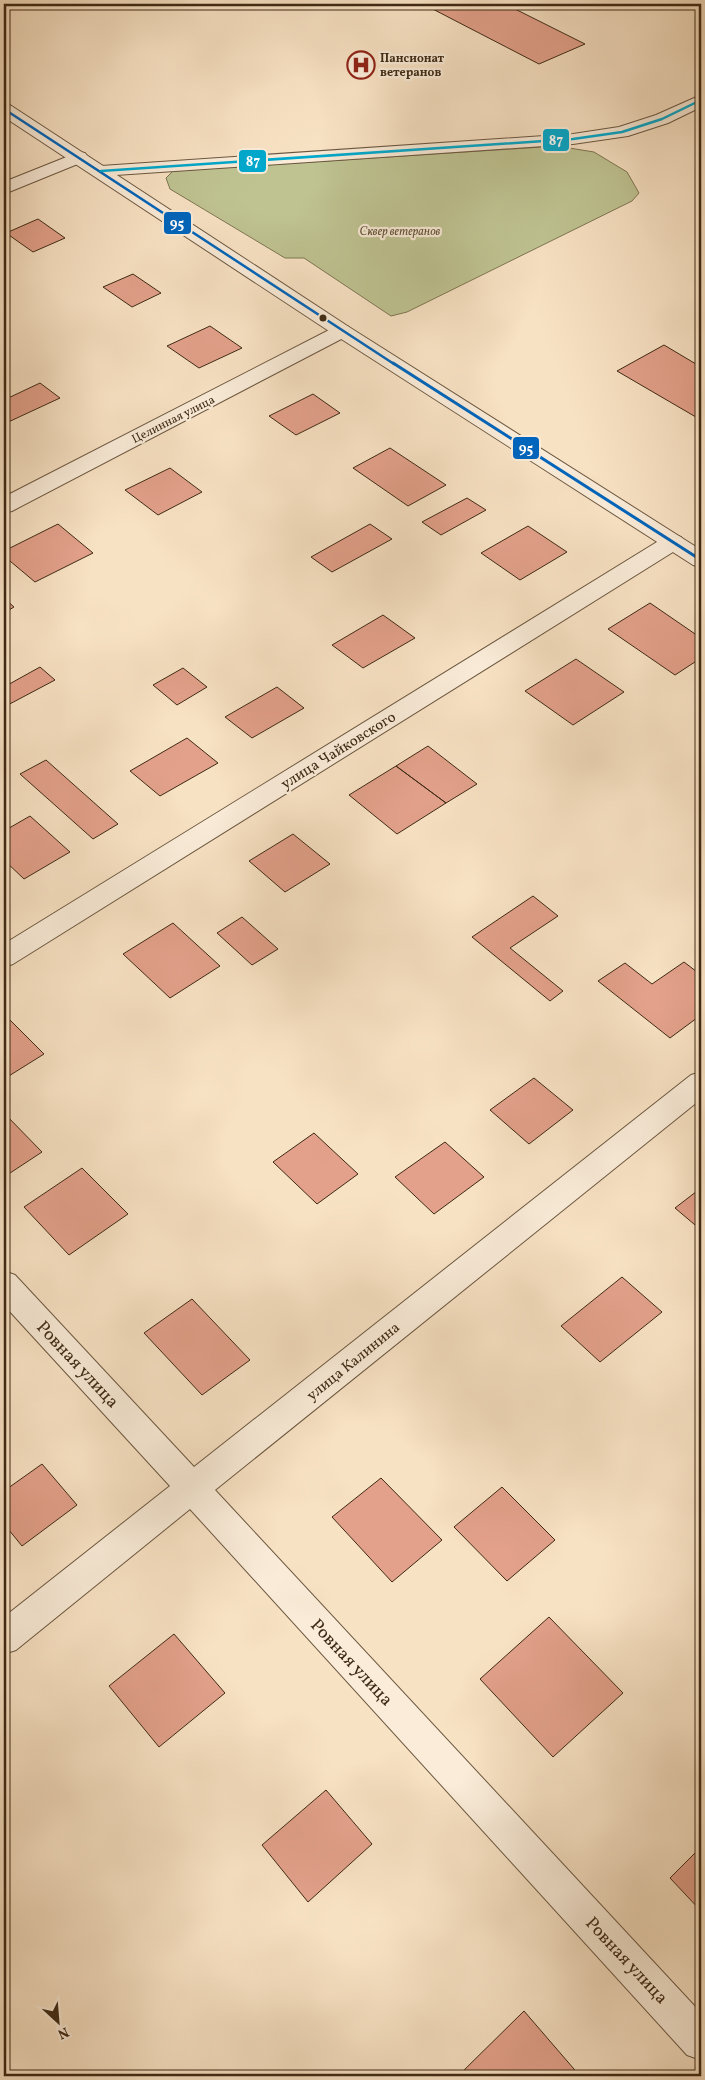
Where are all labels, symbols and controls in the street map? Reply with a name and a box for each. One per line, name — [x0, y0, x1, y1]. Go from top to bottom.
hospital icon: Пансионат ветеранов — [346, 50, 376, 80]
place label: Пансионат ветеранов — [380, 51, 445, 81]
line badge: 87 — [542, 128, 570, 152]
text: 87 — [549, 132, 563, 151]
line badge: 87 — [238, 149, 267, 173]
text: 87 — [246, 153, 260, 172]
line badge: 95 — [163, 211, 192, 235]
text: 95 — [170, 215, 184, 234]
park label: Сквер ветеранов — [360, 224, 441, 240]
unlabelled marker — [318, 313, 328, 323]
street label: Целинная улица — [129, 392, 218, 448]
line badge: 95 — [512, 436, 540, 460]
text: 95 — [519, 440, 533, 459]
street label: улица Чайковского — [277, 707, 400, 795]
street label: Ровная улица — [30, 1316, 124, 1414]
street label: улица Калинина — [303, 1318, 405, 1406]
street label: Ровная улица — [304, 1614, 398, 1712]
street label: Ровная улица — [579, 1912, 673, 2010]
north arrow — [32, 1998, 82, 2048]
text: N — [54, 2022, 72, 2043]

